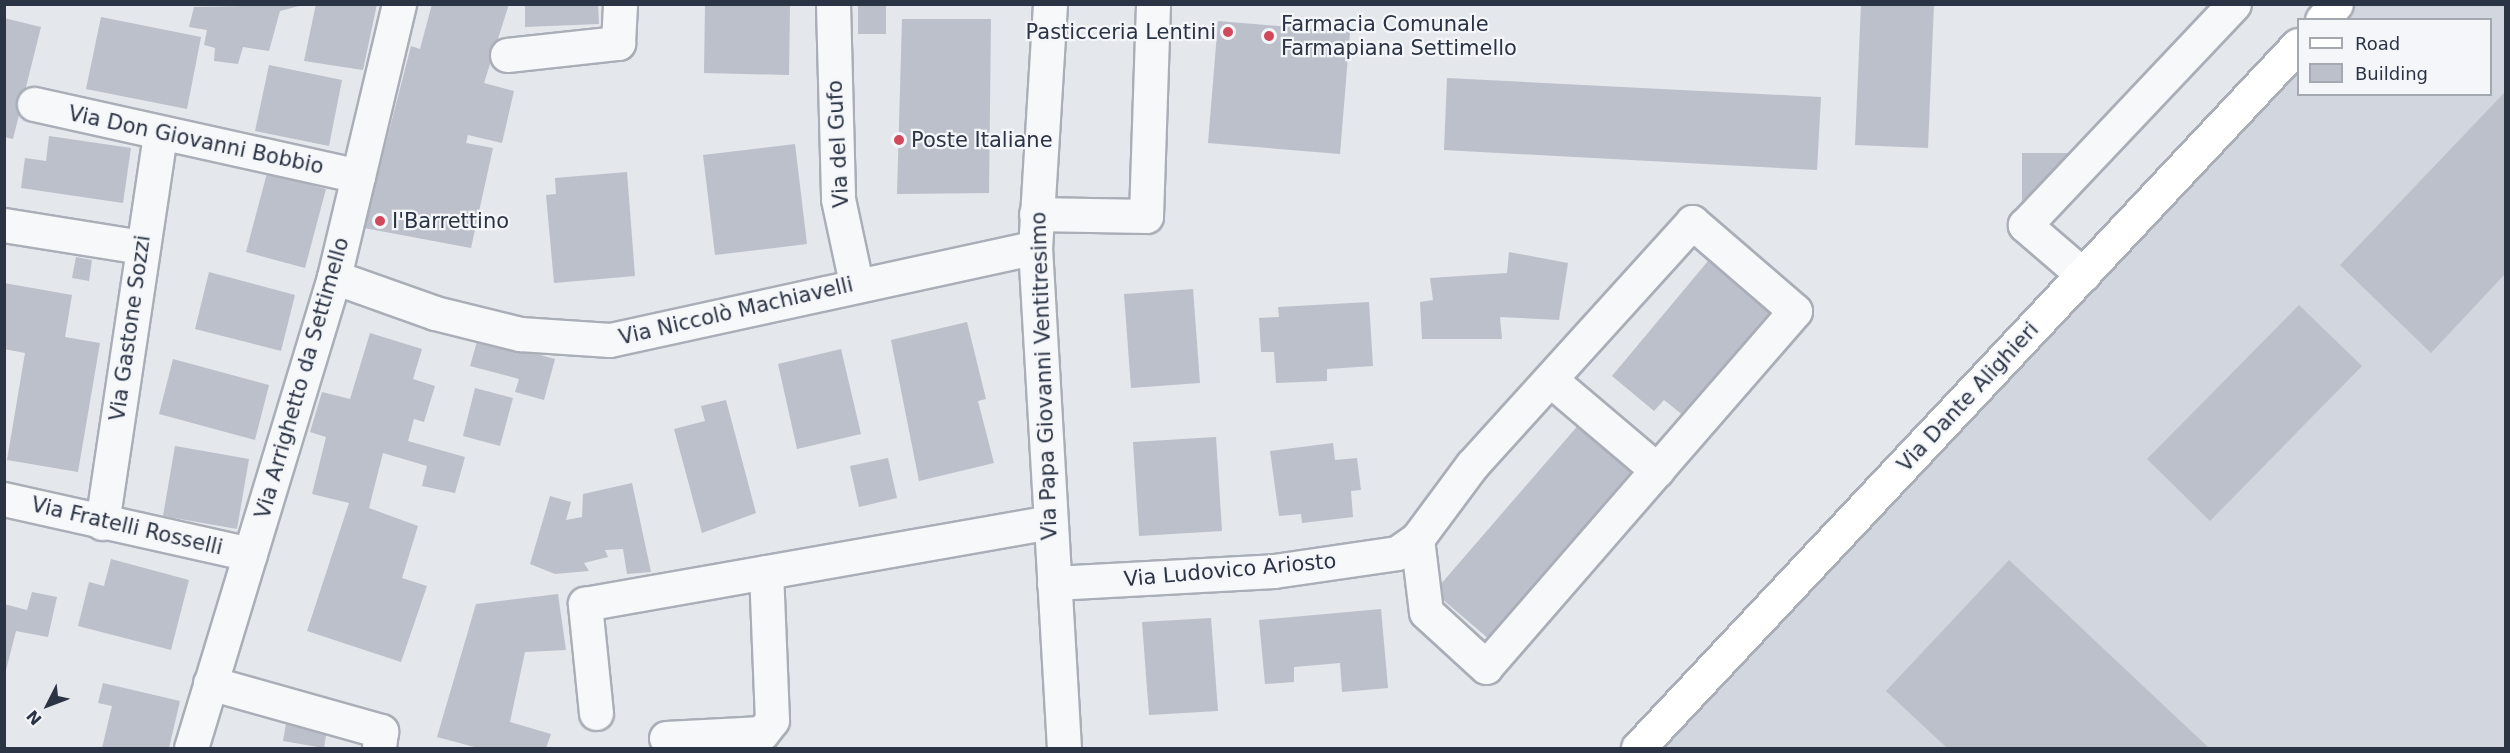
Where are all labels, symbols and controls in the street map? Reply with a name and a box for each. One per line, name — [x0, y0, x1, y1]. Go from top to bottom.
place label: Farmacia Comunale Farmapiana Settimello — [1281, 11, 1517, 61]
legend — [2297, 18, 2492, 96]
place label: Pasticceria Lentini — [1026, 19, 1216, 45]
marker: Pasticceria Lentini — [1221, 25, 1235, 39]
marker: Farmacia Comunale Farmapiana Settimello — [1262, 29, 1276, 43]
text: Road — [2355, 33, 2400, 54]
text: Building — [2355, 63, 2428, 84]
street label: Via del Gufo — [822, 79, 854, 209]
street label: Via Don Giovanni Bobbio — [66, 101, 326, 179]
place label: Poste Italiane — [911, 127, 1053, 153]
marker: Poste Italiane — [892, 133, 906, 147]
place label: I'Barrettino — [392, 208, 509, 234]
street label: Via Papa Giovanni Ventitresimo — [1026, 211, 1062, 541]
marker: I'Barrettino — [373, 214, 387, 228]
street label: Via Gastone Sozzi — [104, 233, 156, 423]
street label: Via Arrighetto da Settimello — [250, 235, 354, 521]
street label: Via Niccolò Machiavelli — [616, 272, 856, 350]
street label: Via Dante Alighieri — [1892, 317, 2044, 477]
street label: Via Fratelli Rosselli — [29, 492, 225, 560]
street label: Via Ludovico Ariosto — [1123, 548, 1337, 592]
north arrow — [18, 675, 78, 735]
text: N — [23, 706, 46, 729]

